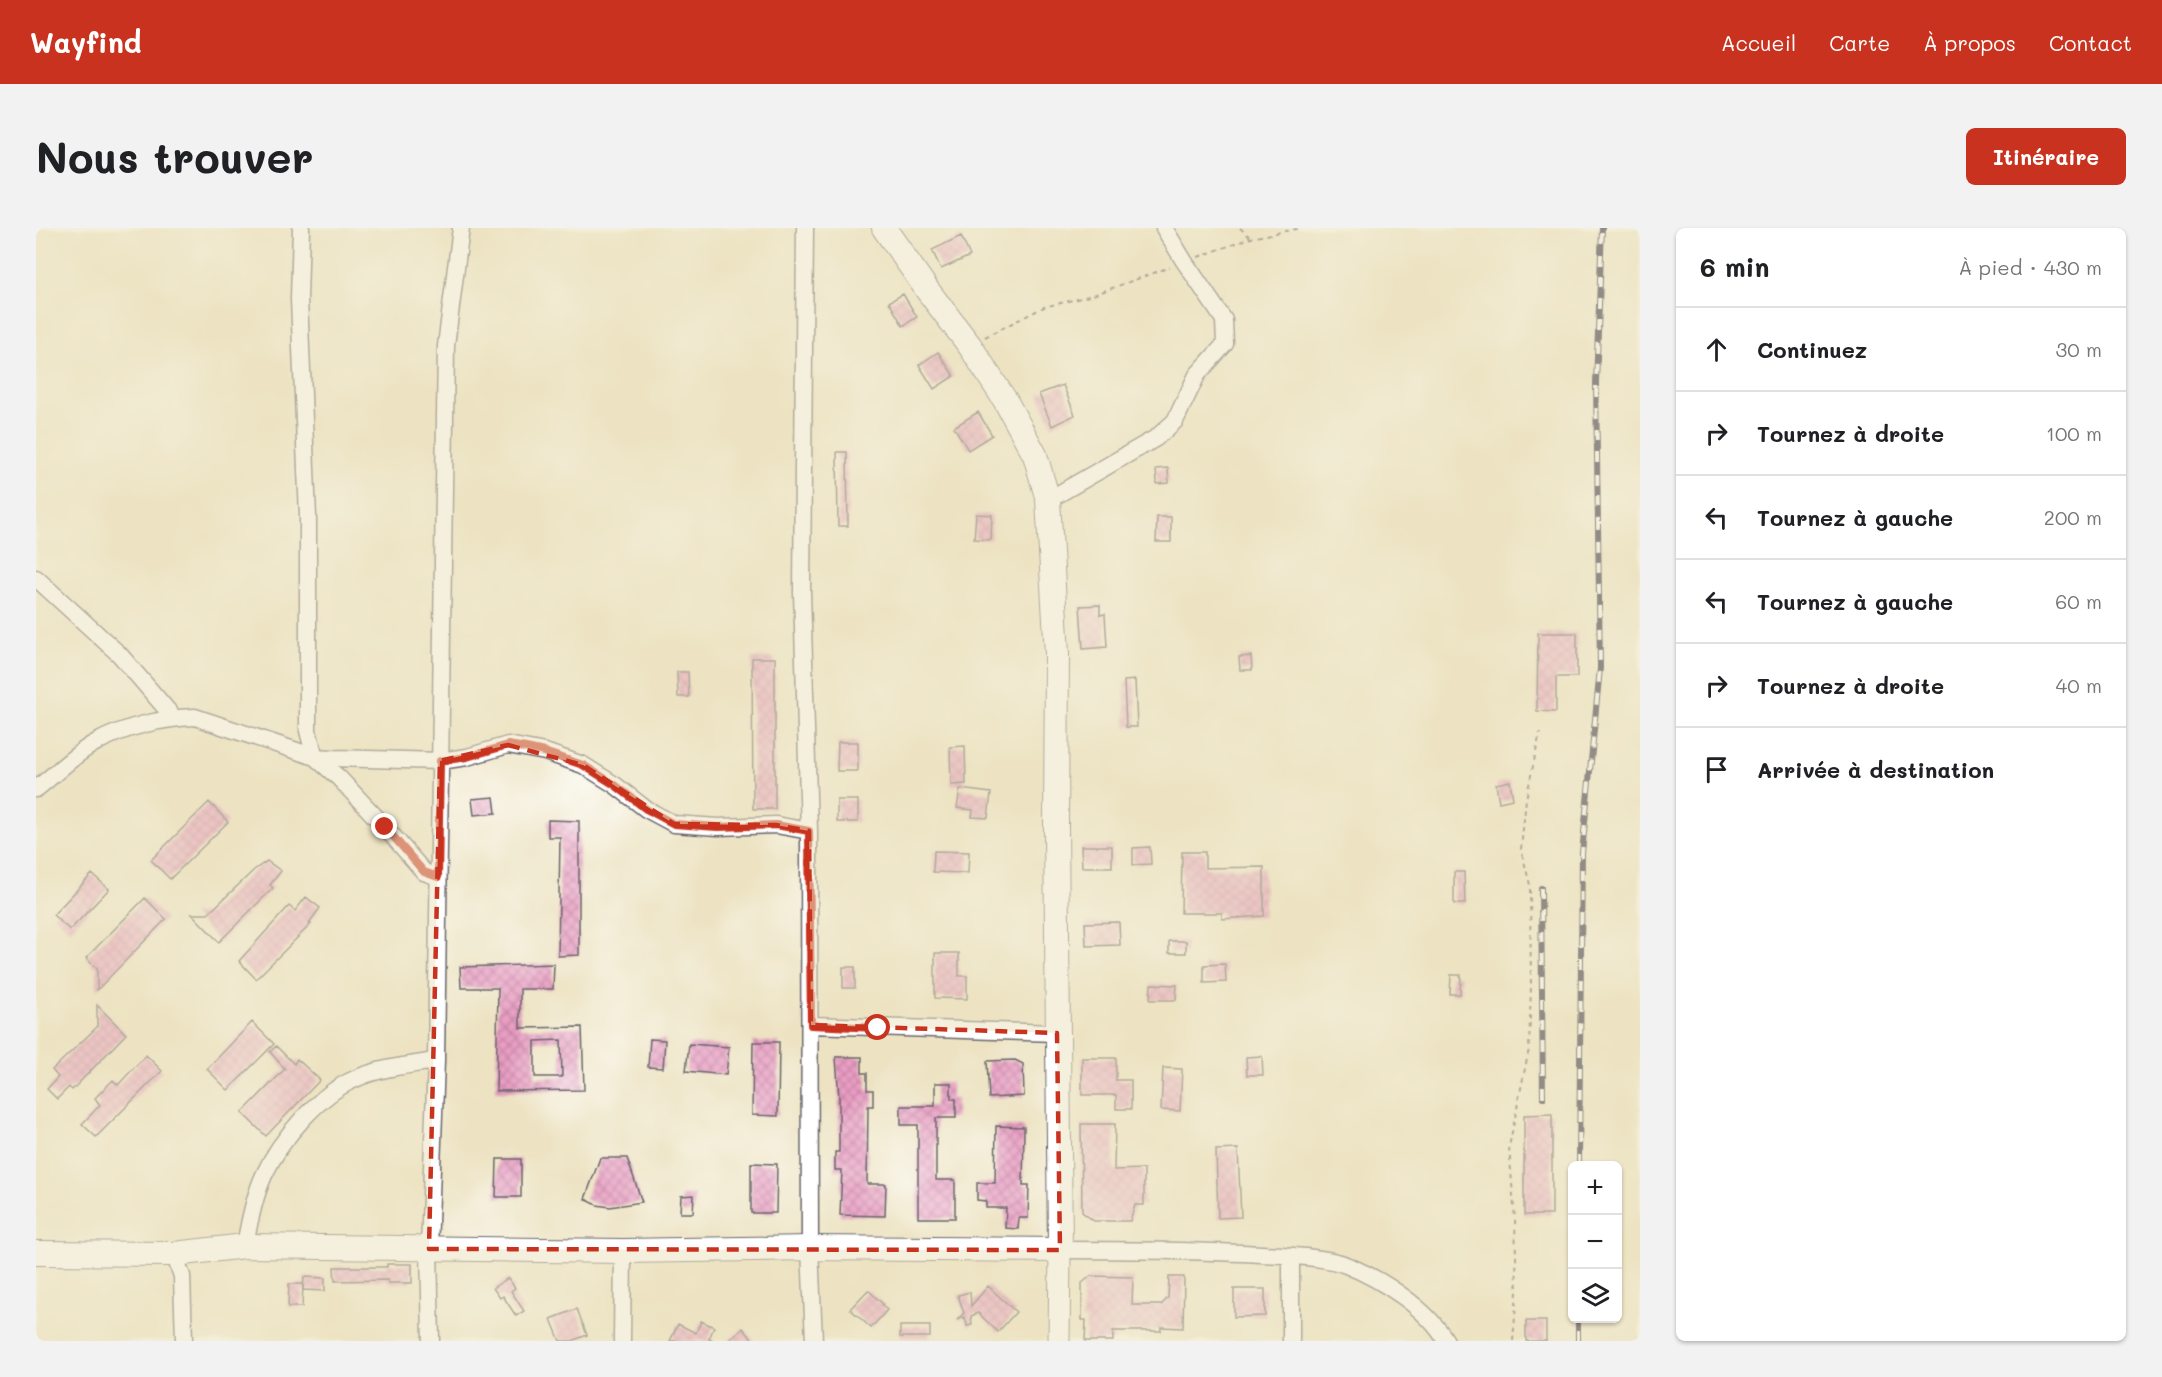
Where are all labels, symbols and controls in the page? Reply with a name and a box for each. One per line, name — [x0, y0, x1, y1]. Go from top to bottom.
text: Wayfind — [30, 24, 141, 60]
text: Accueil — [1721, 29, 1796, 56]
text: Carte — [1829, 29, 1890, 56]
text: À propos — [1923, 29, 2016, 56]
text: Contact — [2049, 29, 2132, 56]
button: Itinéraire — [1966, 128, 2126, 185]
text: Nous trouver — [36, 129, 314, 184]
text: 6 min — [1700, 250, 1769, 284]
text: À pied · 430 m — [1959, 254, 2102, 280]
icon: ahead — [1700, 333, 1733, 366]
text: Continuez — [1757, 335, 1867, 364]
text: 30 m — [2056, 336, 2102, 362]
icon: right — [1700, 417, 1733, 450]
text: Tournez à droite — [1757, 419, 1944, 448]
text: 100 m — [2046, 420, 2102, 446]
icon: left — [1700, 501, 1733, 534]
text: Tournez à gauche — [1757, 503, 1953, 532]
text: 200 m — [2044, 504, 2102, 530]
icon: left — [1700, 585, 1733, 618]
text: Tournez à gauche — [1757, 587, 1953, 616]
text: 60 m — [2055, 588, 2102, 614]
icon: right — [1700, 669, 1733, 702]
text: Tournez à droite — [1757, 671, 1944, 700]
text: 40 m — [2056, 672, 2102, 698]
icon: arrive — [1700, 753, 1733, 786]
text: Arrivée à destination — [1757, 755, 1994, 784]
route end — [371, 813, 397, 839]
route start — [864, 1014, 890, 1040]
map controls — [1568, 1161, 1622, 1323]
button: + — [1568, 1161, 1622, 1215]
button: − — [1568, 1215, 1622, 1269]
button: layers — [1568, 1269, 1622, 1323]

